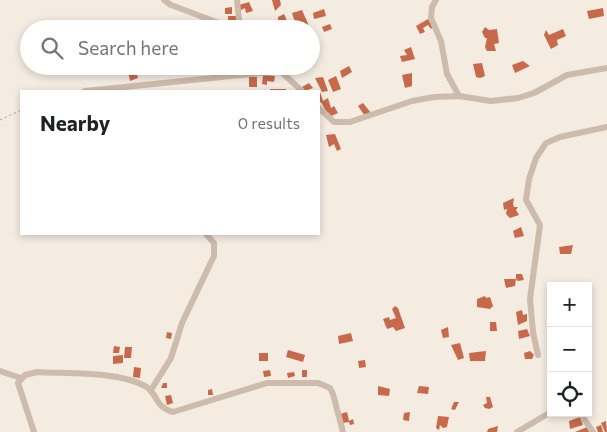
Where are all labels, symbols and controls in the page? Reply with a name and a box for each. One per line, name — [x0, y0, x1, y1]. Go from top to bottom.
search box — [20, 20, 320, 75]
icon: search — [38, 34, 66, 62]
text: Search here — [78, 36, 178, 59]
text: Nearby — [40, 110, 110, 135]
text: 0 results — [238, 113, 300, 132]
map controls — [547, 282, 592, 417]
button: + — [547, 282, 592, 327]
button: − — [547, 327, 592, 372]
button: locate — [547, 372, 592, 417]

